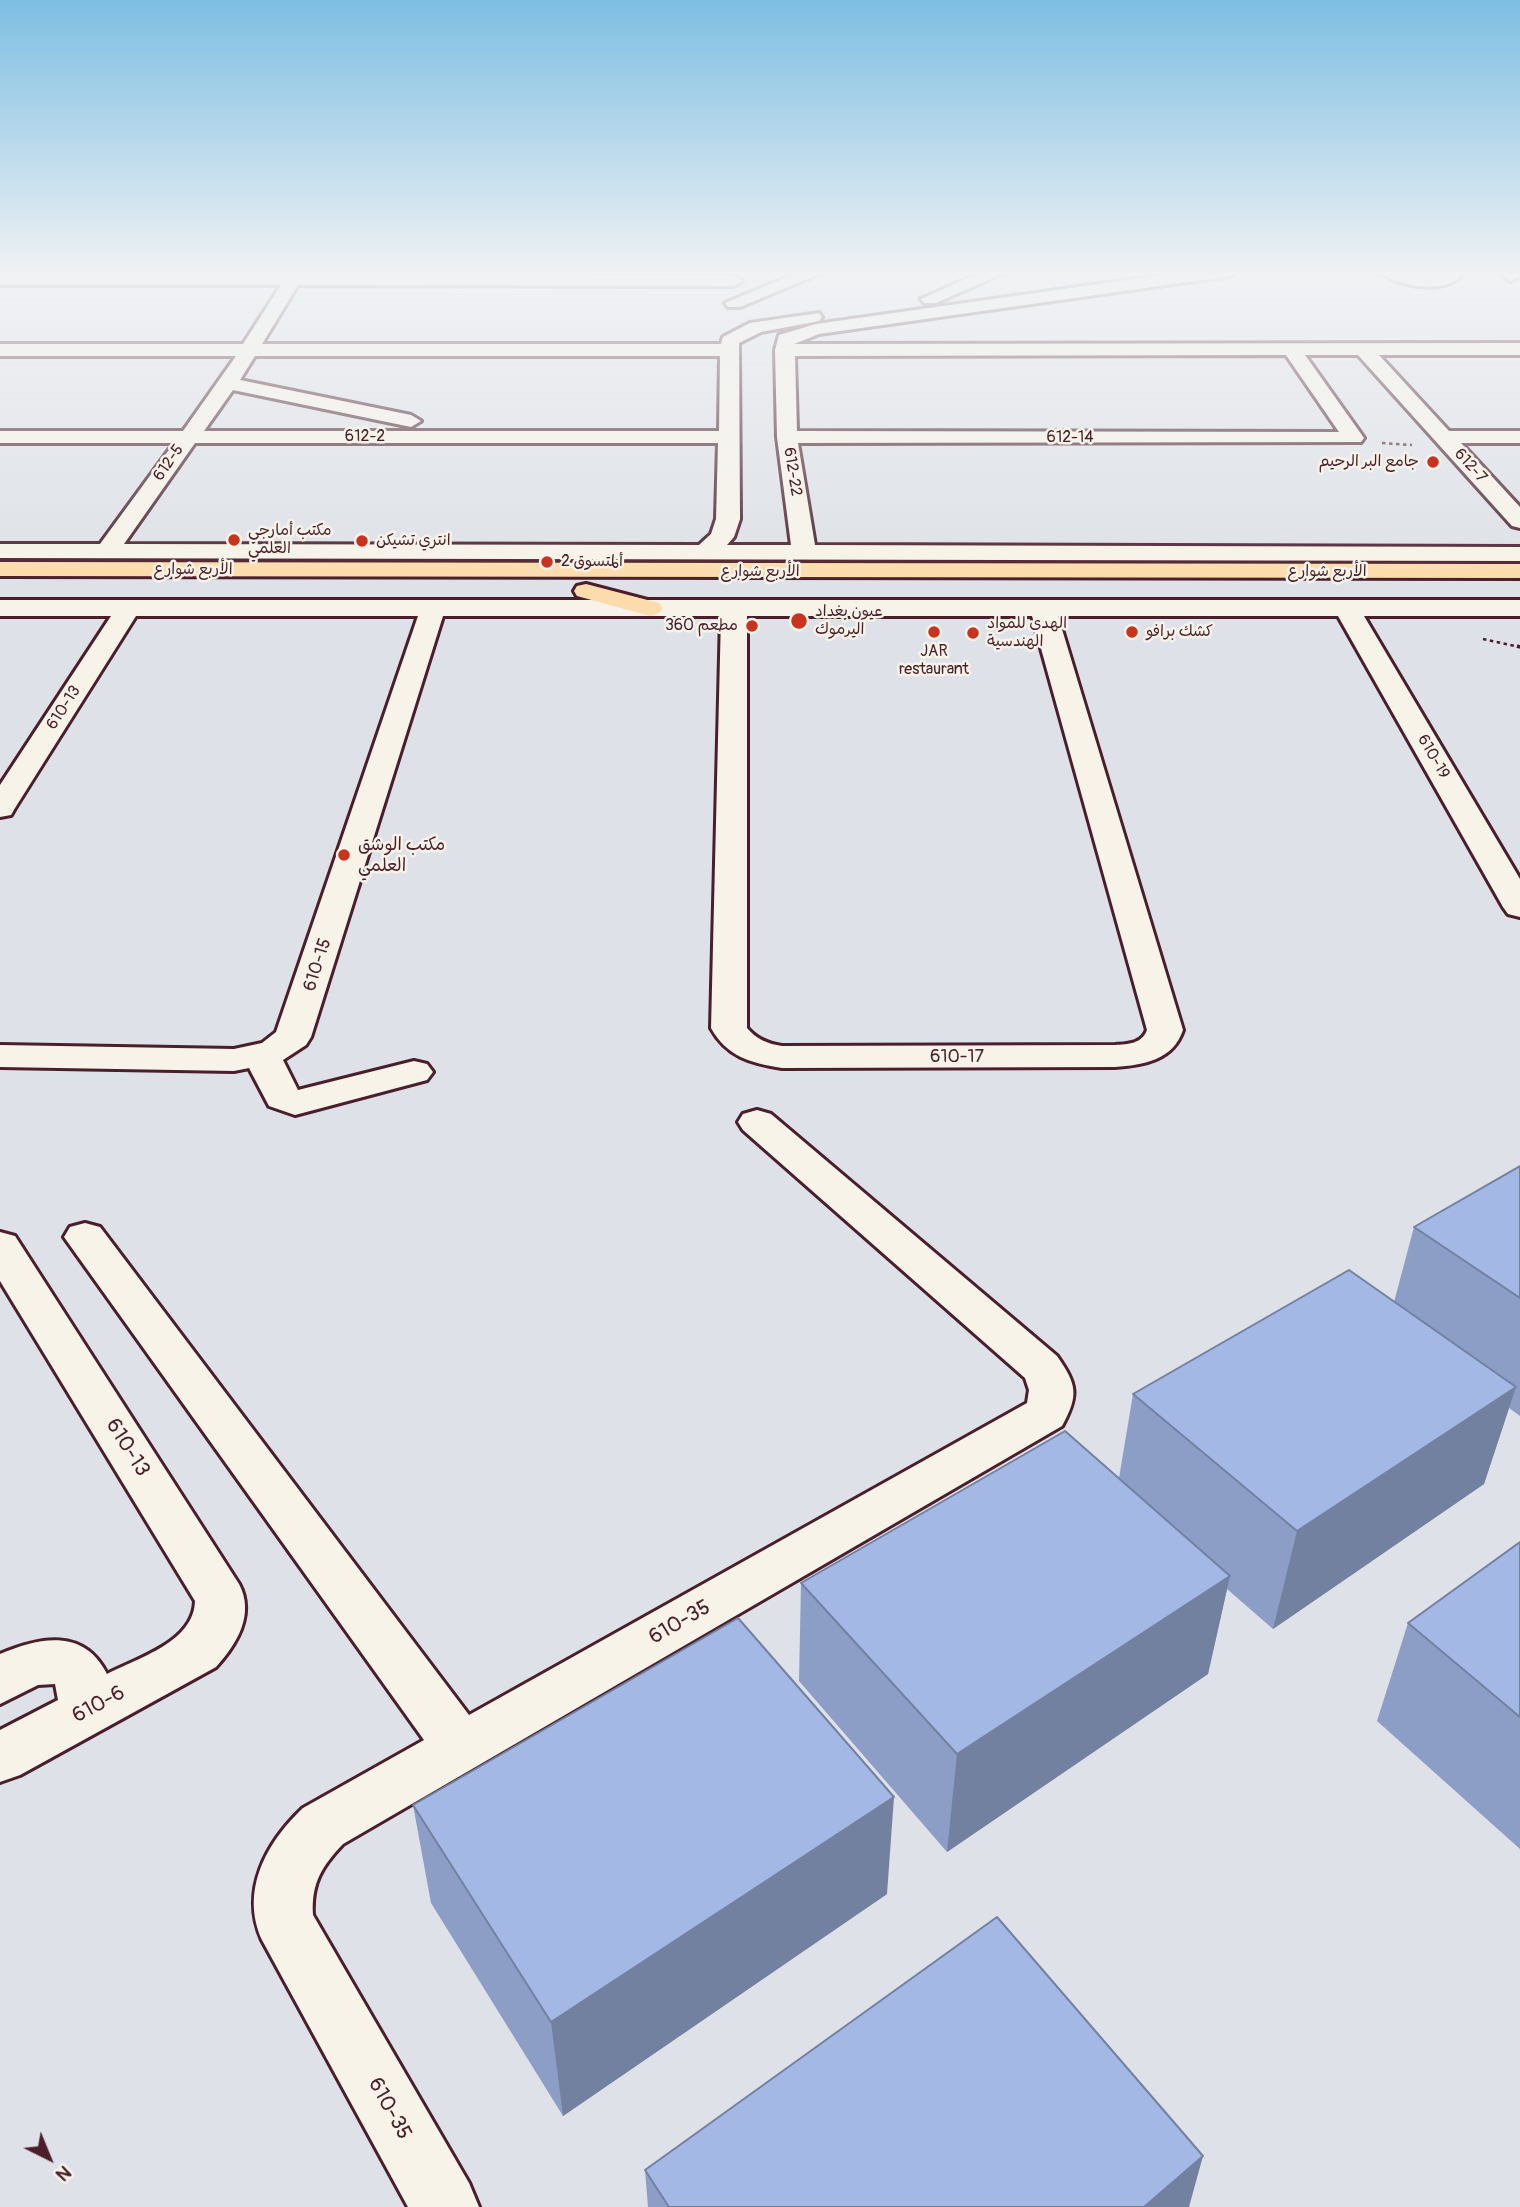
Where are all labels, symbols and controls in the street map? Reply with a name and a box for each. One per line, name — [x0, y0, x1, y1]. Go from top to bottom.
street label: 612-2 — [345, 427, 385, 447]
street label: 612-14 — [1047, 428, 1093, 448]
street label: 612-5 — [150, 441, 188, 485]
street label: 612-7 — [1450, 445, 1490, 487]
street label: 612-22 — [779, 446, 805, 498]
place label: جامع البر الرحيم — [1319, 452, 1419, 472]
marker: جامع البر الرحيم — [1425, 454, 1441, 470]
place label: مكتب أمارجي العلمي — [248, 521, 331, 559]
place label: انتري تشيكن — [376, 531, 451, 551]
marker: مكتب أمارجي العلمي — [226, 532, 242, 548]
marker: انتري تشيكن — [354, 533, 370, 549]
place label: ألمتسوق 2 — [561, 552, 623, 572]
marker: ألمتسوق 2 — [539, 554, 555, 570]
street label: الأربع شوارع — [153, 560, 233, 580]
street label: الأربع شوارع — [720, 562, 800, 582]
street label: الأربع شوارع — [1287, 562, 1367, 582]
place label: عيون بغداد اليرموك — [815, 602, 883, 640]
marker: عيون بغداد اليرموك — [789, 611, 809, 631]
place label: الهدى للمواد الهندسية — [987, 614, 1067, 652]
place label: مطعم 360 — [665, 616, 738, 636]
marker: مطعم 360 — [744, 618, 760, 634]
place label: كشك برافو — [1146, 622, 1213, 642]
marker: JAR restaurant — [926, 624, 942, 640]
marker: كشك برافو — [1124, 624, 1140, 640]
marker: الهدى للمواد الهندسية — [965, 625, 981, 641]
place label: JAR restaurant — [899, 642, 969, 680]
street label: 610-13 — [43, 682, 85, 734]
street label: 610-19 — [1413, 731, 1453, 783]
place label: مكتب الوشق العلمي — [358, 834, 445, 876]
marker: مكتب الوشق العلمي — [336, 847, 352, 863]
street label: 610-15 — [299, 936, 337, 994]
street label: 610-17 — [930, 1046, 984, 1068]
street label: 610-13 — [99, 1414, 155, 1482]
street label: 610-35 — [645, 1595, 715, 1651]
street label: 610-6 — [68, 1681, 130, 1729]
street label: 610-35 — [362, 2074, 416, 2144]
north arrow — [14, 2123, 84, 2193]
text: N — [50, 2160, 76, 2187]

